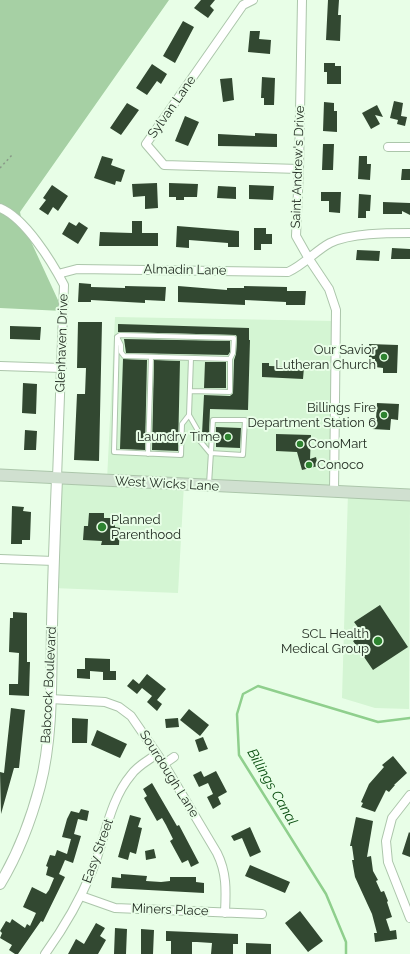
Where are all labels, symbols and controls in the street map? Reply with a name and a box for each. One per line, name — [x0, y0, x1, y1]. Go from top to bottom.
street label: Sylvan Lane — [145, 73, 199, 141]
street label: Saint Andrew's Drive — [288, 105, 308, 229]
street label: Almadin Lane — [143, 261, 227, 279]
street label: Glenhaven Drive — [52, 293, 72, 393]
place label: Our Savior Lutheran Church — [275, 342, 376, 373]
marker: Our Savior Lutheran Church — [379, 352, 389, 362]
place label: Billings Fire Department Station 6 — [247, 400, 376, 431]
marker: Billings Fire Department Station 6 — [379, 410, 389, 420]
place label: Laundry Time — [137, 429, 220, 445]
marker: Laundry Time — [223, 432, 233, 442]
place label: ConoMart — [308, 436, 367, 452]
marker: ConoMart — [295, 439, 305, 449]
place label: Conoco — [317, 457, 364, 473]
marker: Conoco — [304, 460, 314, 470]
street label: West Wicks Lane — [115, 473, 219, 495]
place label: Planned Parenthood — [111, 512, 181, 543]
marker: Planned Parenthood — [96, 521, 108, 533]
street label: Babcock Boulevard — [38, 626, 60, 744]
place label: SCL Health Medical Group — [281, 626, 369, 657]
marker: SCL Health Medical Group — [372, 635, 384, 647]
street label: Sourdough Lane — [136, 727, 202, 821]
water label: Billings Canal — [243, 746, 301, 828]
street label: Easy Street — [79, 817, 117, 885]
street label: Miners Place — [131, 901, 209, 919]

